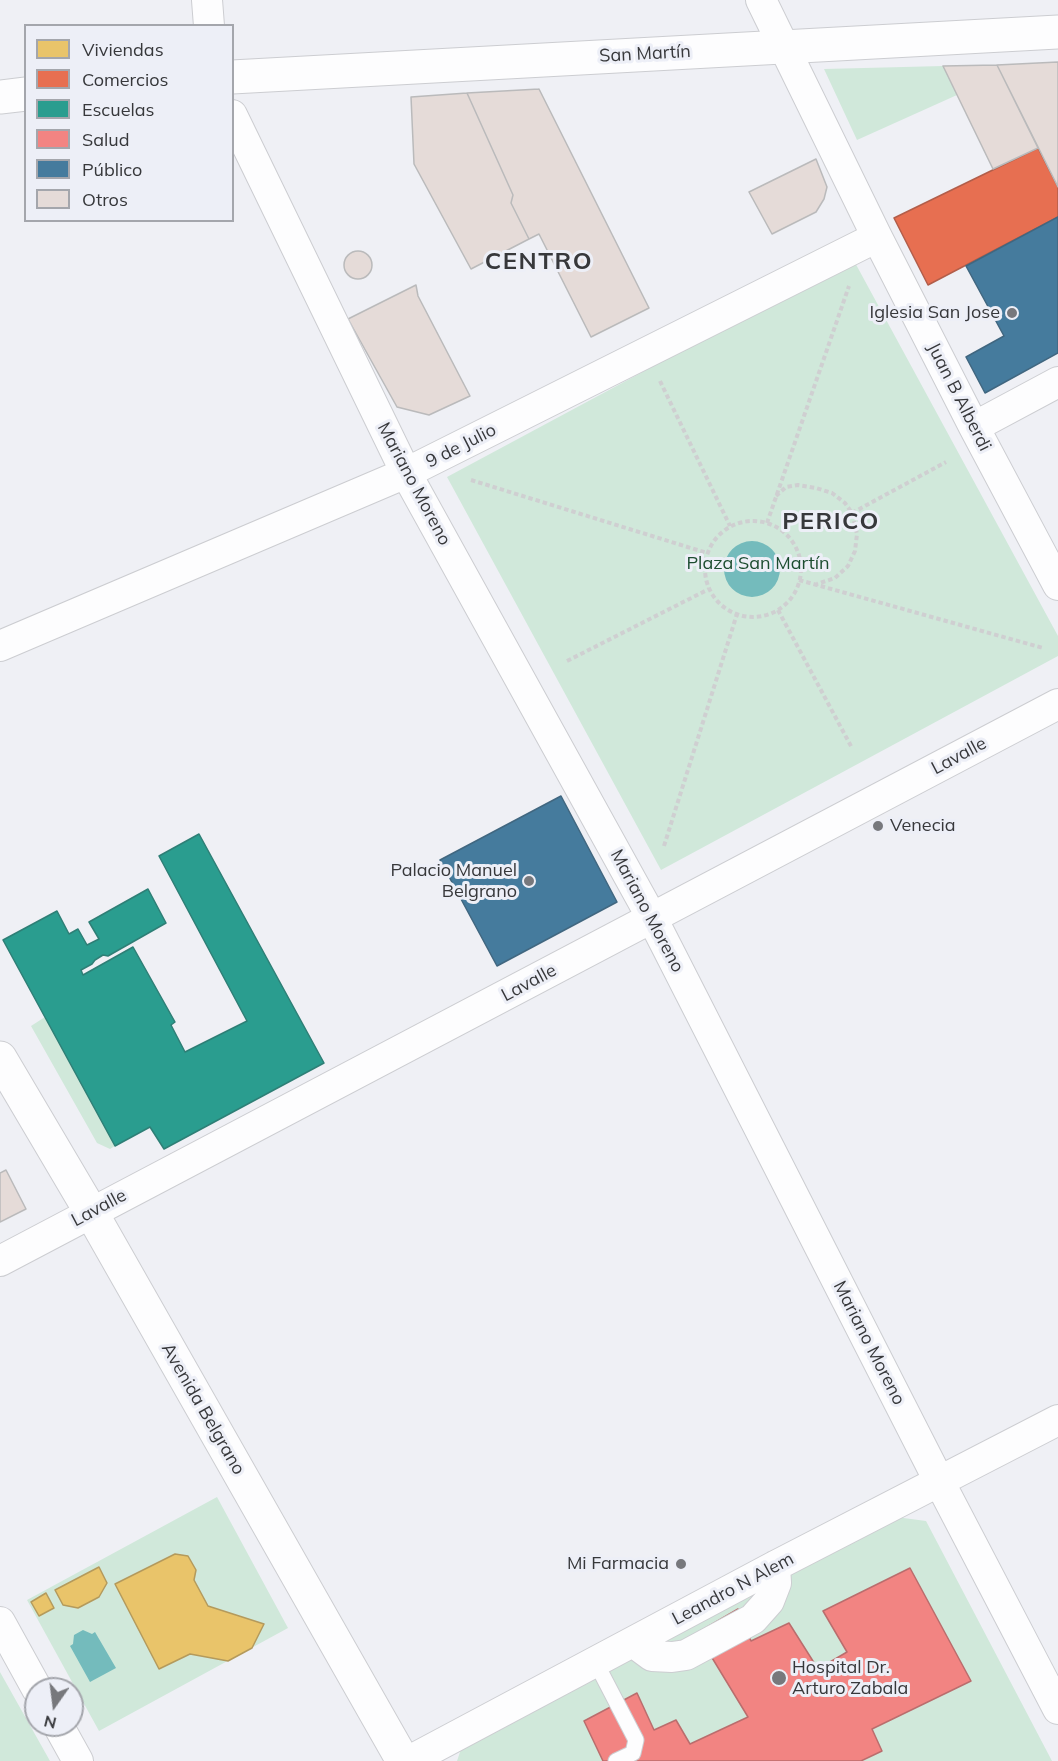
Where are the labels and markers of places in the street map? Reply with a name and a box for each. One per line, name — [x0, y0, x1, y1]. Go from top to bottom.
place label: Iglesia San Jose — [870, 302, 1000, 324]
marker: Iglesia San Jose — [1005, 306, 1019, 320]
place label: Venecia — [890, 815, 956, 837]
marker: Venecia — [871, 819, 885, 833]
place label: Palacio Manuel Belgrano — [390, 860, 517, 902]
marker: Palacio Manuel Belgrano — [522, 874, 536, 888]
place label: Mi Farmacia — [567, 1553, 669, 1575]
marker: Mi Farmacia — [674, 1557, 688, 1571]
place label: Hospital Dr. Arturo Zabala — [792, 1657, 908, 1700]
marker: Hospital Dr. Arturo Zabala — [770, 1669, 788, 1687]

